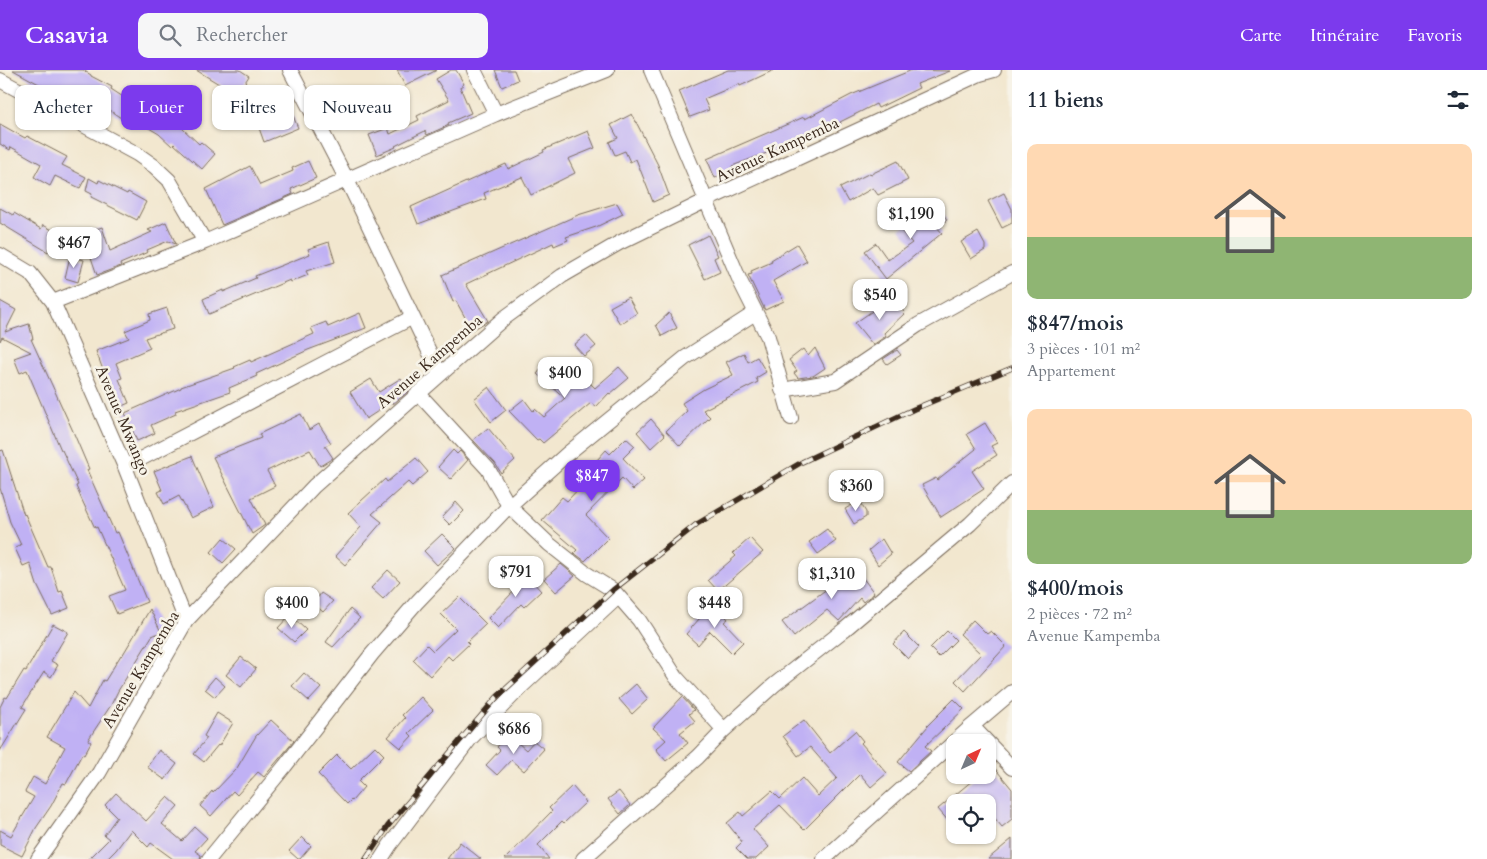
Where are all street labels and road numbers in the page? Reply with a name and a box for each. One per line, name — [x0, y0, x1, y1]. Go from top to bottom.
street label: Avenue Kampemba — [712, 112, 843, 188]
street label: Avenue Kampemba — [372, 310, 487, 414]
street label: Avenue Mwango — [90, 362, 156, 479]
street label: Avenue Kampemba — [97, 607, 185, 732]

